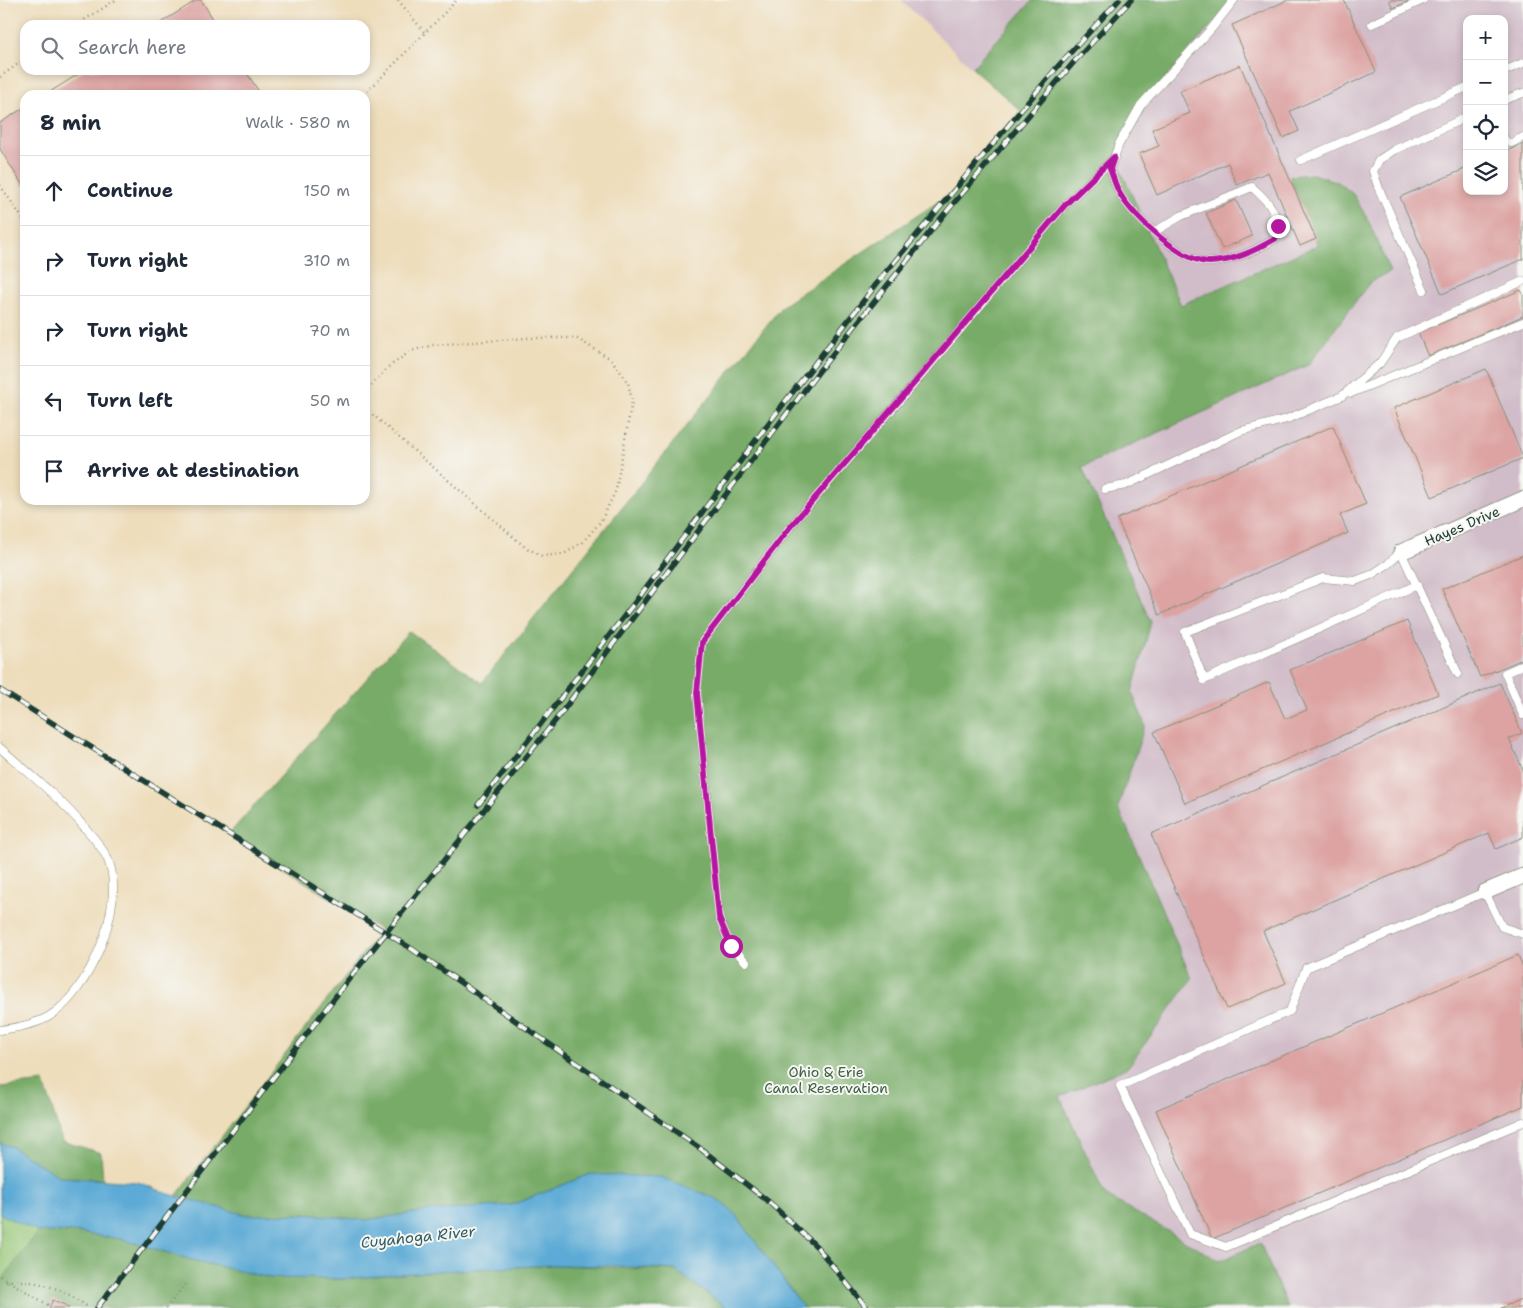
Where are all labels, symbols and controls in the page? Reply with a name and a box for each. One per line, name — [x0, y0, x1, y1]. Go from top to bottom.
map controls — [1463, 15, 1508, 195]
button: + — [1463, 15, 1508, 60]
search box — [20, 20, 370, 75]
icon: search — [38, 34, 66, 62]
text: Search here — [78, 35, 187, 60]
button: − — [1463, 60, 1508, 105]
button: locate — [1463, 105, 1508, 150]
text: 8 min — [40, 109, 101, 137]
text: Walk · 580 m — [245, 112, 350, 133]
button: layers — [1463, 150, 1508, 195]
icon: ahead — [40, 177, 68, 205]
text: Continue — [87, 178, 173, 203]
text: 150 m — [303, 180, 350, 201]
route end — [1267, 215, 1290, 238]
icon: right — [40, 247, 68, 275]
text: Turn right — [87, 248, 188, 273]
text: 310 m — [303, 250, 350, 271]
icon: right — [40, 317, 68, 345]
text: Turn right — [87, 318, 188, 343]
text: 70 m — [309, 320, 350, 341]
icon: left — [40, 387, 68, 415]
text: Turn left — [87, 388, 173, 413]
text: 50 m — [310, 390, 350, 411]
icon: arrive — [40, 457, 68, 485]
text: Arrive at destination — [87, 458, 299, 483]
street label: Hayes Drive — [1422, 502, 1503, 550]
route start — [720, 935, 743, 958]
park label: Ohio & Erie Canal Reservation — [764, 1063, 888, 1097]
water label: Cuyahoga River — [360, 1221, 477, 1253]

